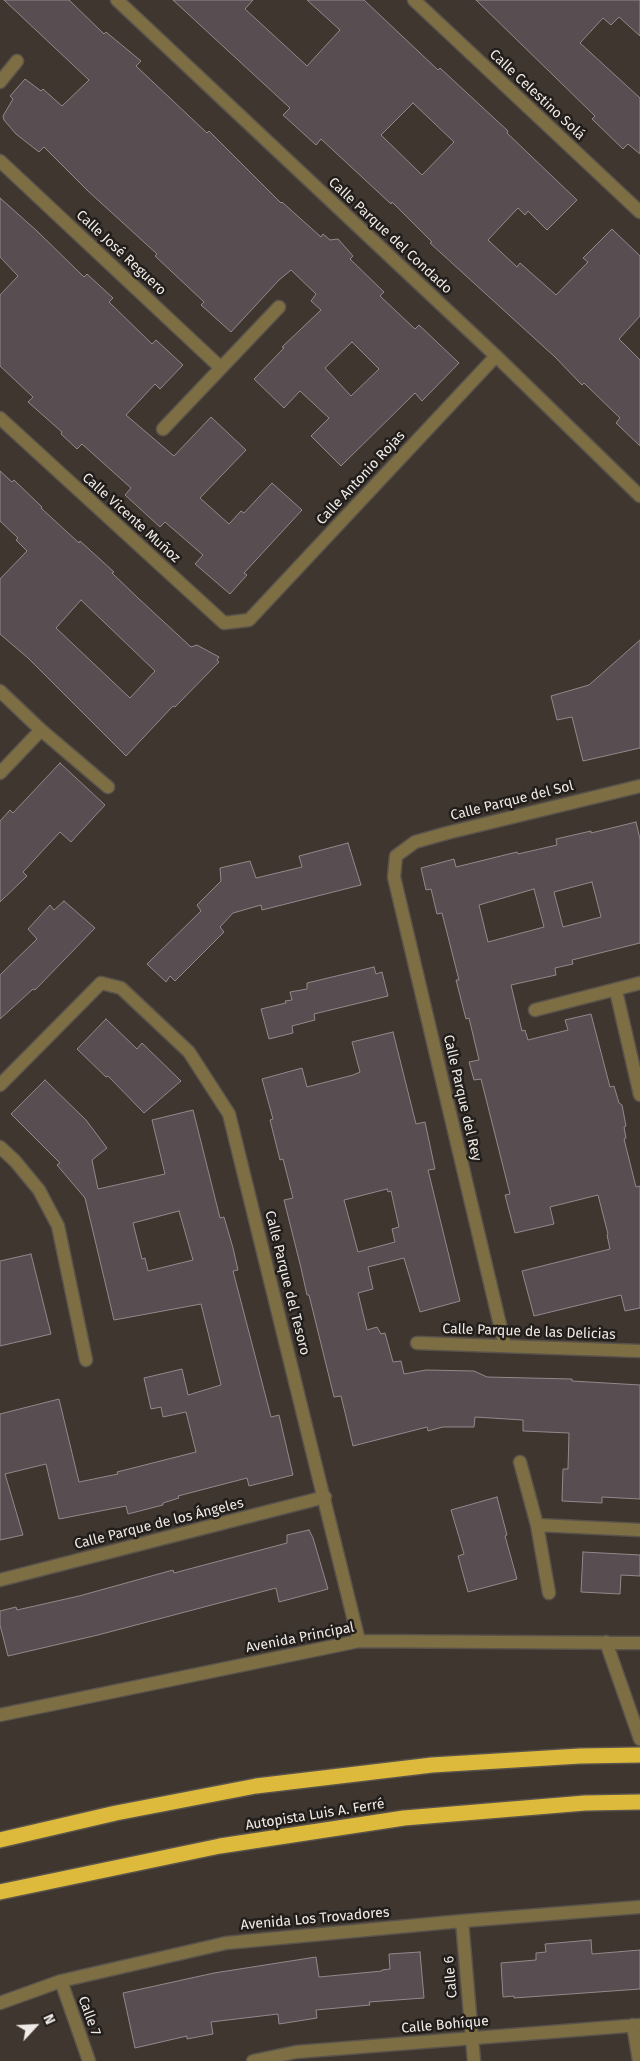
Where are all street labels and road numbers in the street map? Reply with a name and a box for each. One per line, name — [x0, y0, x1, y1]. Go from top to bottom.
street label: Calle Celestino Solá — [486, 46, 588, 144]
street label: Calle Parque del Condado — [325, 174, 455, 298]
street label: Calle José Reguero — [73, 207, 169, 299]
street label: Calle Antonio Rojas — [313, 428, 409, 528]
street label: Calle Vicente Muñoz — [78, 470, 184, 566]
street label: Calle Parque del Sol — [449, 778, 575, 824]
street label: Calle Parque del Rey — [439, 1033, 485, 1163]
street label: Calle Parque del Tesoro — [261, 1209, 313, 1357]
street label: Calle Parque de las Delicias — [442, 1321, 616, 1343]
street label: Calle Parque de los Ángeles — [73, 1495, 245, 1553]
street label: Avenida Principal — [244, 1619, 356, 1657]
street label: Autopista Luis A. Ferré — [244, 1796, 386, 1834]
street label: Avenida Los Trovadores — [240, 1904, 390, 1934]
street label: Calle 6 — [441, 1955, 461, 1999]
street label: Calle 7 — [74, 1994, 104, 2038]
street label: Calle Bohíque — [401, 2013, 489, 2037]

